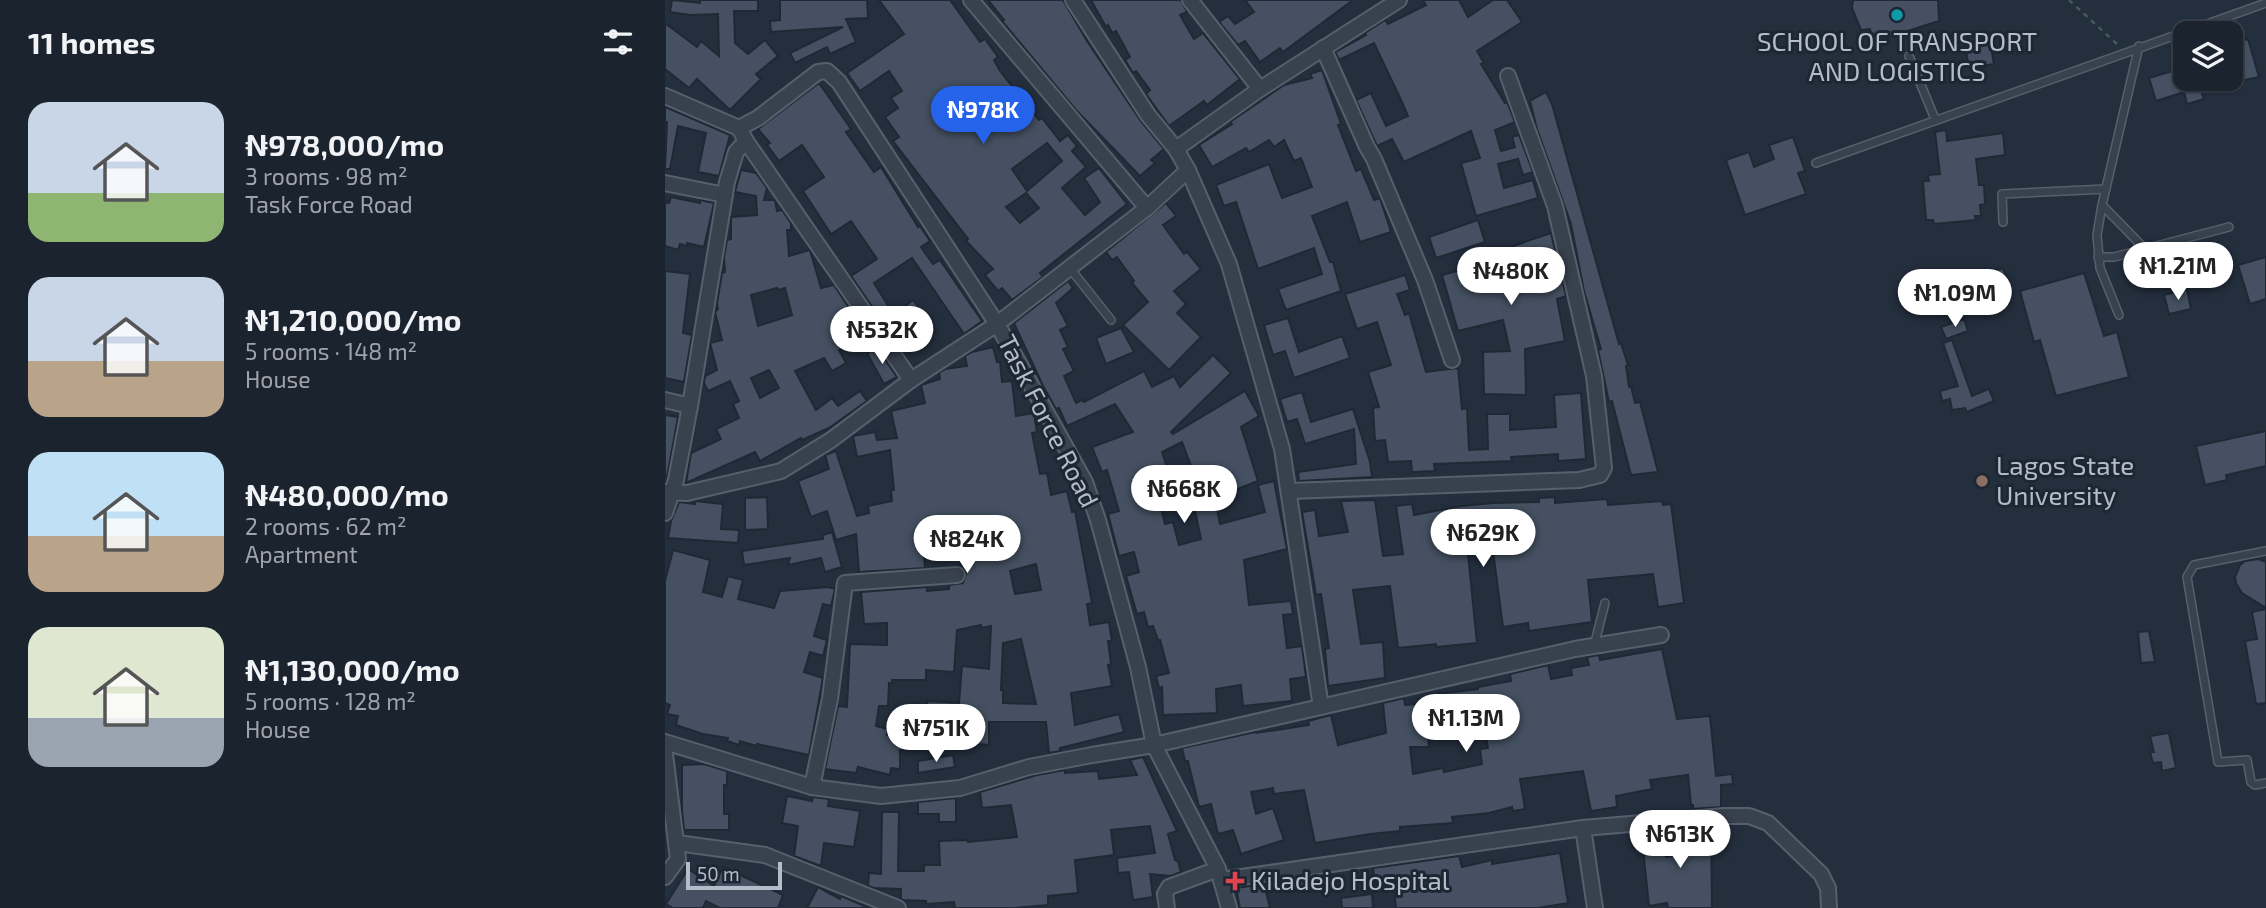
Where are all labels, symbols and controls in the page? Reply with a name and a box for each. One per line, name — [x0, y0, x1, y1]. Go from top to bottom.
marker: SCHOOL OF TRANSPORT AND LOGISTICS — [1889, 7, 1905, 23]
map controls — [2173, 21, 2243, 91]
button: layers — [2173, 21, 2243, 91]
icon: filters — [599, 23, 637, 61]
text: 11 homes — [28, 24, 155, 60]
place label: SCHOOL OF TRANSPORT AND LOGISTICS — [1757, 25, 2037, 86]
pin: ₦978K — [934, 86, 1032, 146]
text: ₦978K — [947, 95, 1019, 123]
text: ₦978,000/mo — [245, 126, 444, 162]
icon: home — [84, 130, 168, 214]
text: 3 rooms · 98 m² — [245, 162, 407, 190]
text: Task Force Road — [245, 190, 413, 218]
pin: ₦1.21M — [2121, 243, 2235, 302]
pin: ₦480K — [1462, 247, 1560, 307]
text: ₦1.21M — [2139, 251, 2217, 279]
text: ₦480K — [1473, 256, 1549, 284]
pin: ₦1.09M — [1898, 270, 2012, 329]
text: ₦1.09M — [1914, 278, 1996, 306]
text: ₦1,210,000/mo — [245, 301, 462, 337]
icon: home — [84, 305, 168, 389]
pin: ₦532K — [833, 306, 931, 366]
text: ₦532K — [846, 315, 918, 343]
street label: Task Force Road — [993, 329, 1106, 512]
text: 5 rooms · 148 m² — [245, 337, 417, 365]
text: House — [245, 365, 311, 393]
place label: Lagos State University — [1996, 449, 2134, 510]
pin: ₦668K — [1135, 466, 1233, 525]
marker: Lagos State University — [1974, 473, 1990, 489]
text: ₦668K — [1147, 474, 1221, 502]
text: ₦480,000/mo — [245, 476, 449, 512]
icon: home — [84, 480, 168, 564]
pin: ₦629K — [1434, 510, 1532, 569]
text: 2 rooms · 62 m² — [245, 512, 407, 540]
pin: ₦824K — [918, 516, 1016, 575]
text: ₦629K — [1447, 518, 1519, 546]
text: ₦824K — [930, 524, 1004, 552]
text: Apartment — [245, 540, 358, 568]
text: ₦1,130,000/mo — [245, 651, 460, 687]
icon: home — [84, 655, 168, 739]
text: 5 rooms · 128 m² — [245, 687, 416, 715]
pin: ₦1.13M — [1409, 694, 1523, 754]
text: ₦1.13M — [1428, 703, 1504, 731]
pin: ₦751K — [887, 704, 985, 764]
text: ₦751K — [902, 713, 970, 741]
text: House — [245, 715, 311, 743]
pin: ₦613K — [1631, 810, 1729, 870]
text: ₦613K — [1646, 819, 1714, 847]
scale bar — [686, 859, 782, 891]
text: 50 m — [697, 862, 740, 885]
place label: Kiladejo Hospital — [1251, 864, 1450, 895]
marker: Kiladejo Hospital — [1225, 871, 1245, 891]

